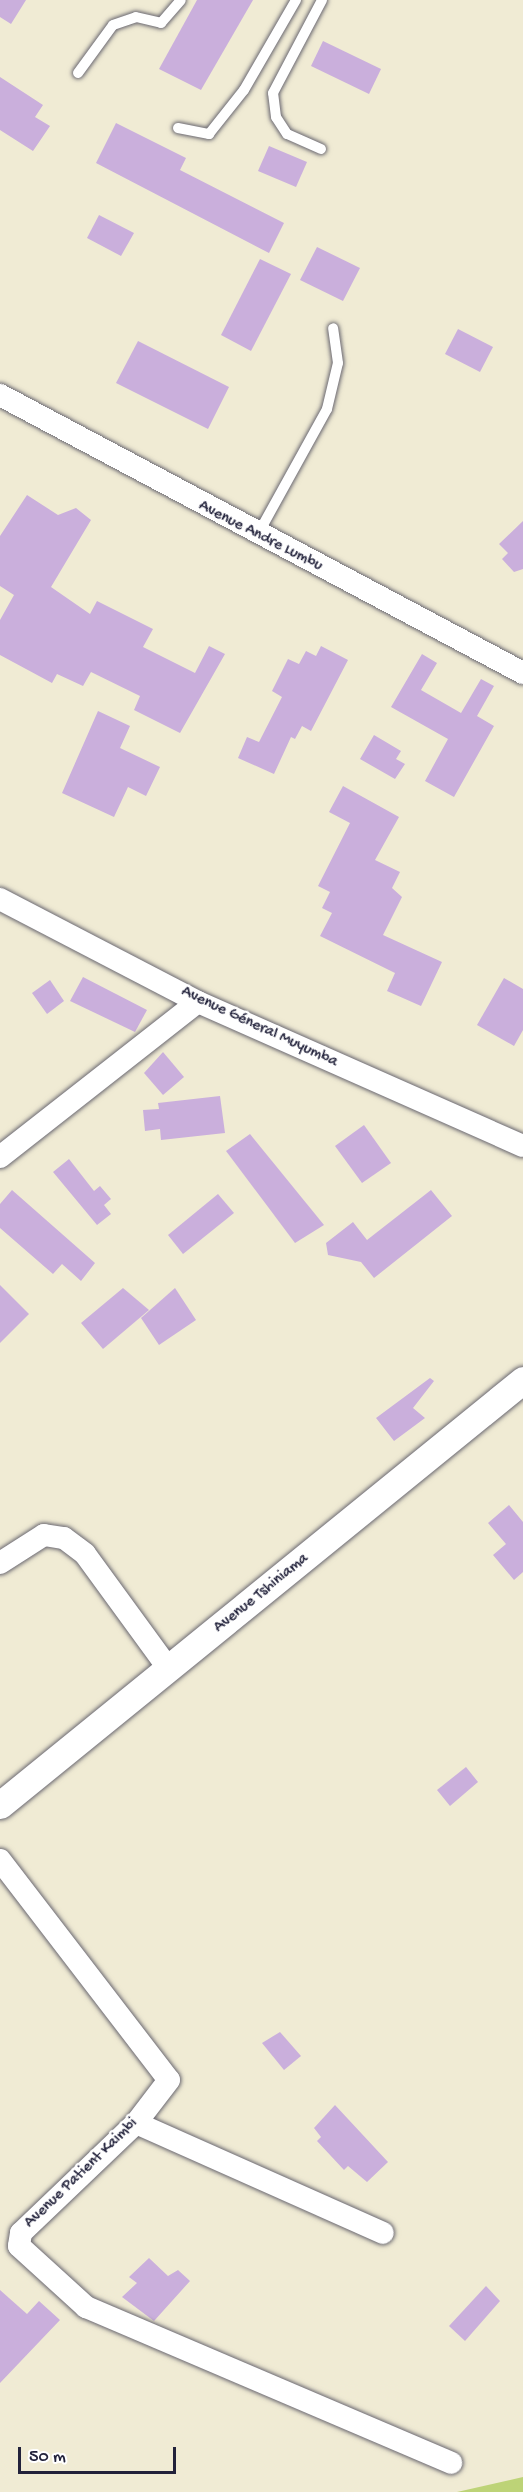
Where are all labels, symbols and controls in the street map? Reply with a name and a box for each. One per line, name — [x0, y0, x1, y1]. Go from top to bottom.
street label: Avenue Andre Lumbu — [195, 497, 325, 577]
street label: Avenue Géneral Muyumba — [178, 983, 340, 1073]
street label: Avenue Tshiniama — [211, 1550, 313, 1638]
street label: Avenue Patient Kaimbi — [21, 2115, 143, 2233]
scale bar — [21, 2435, 178, 2473]
text: 50 m — [29, 2447, 66, 2468]

